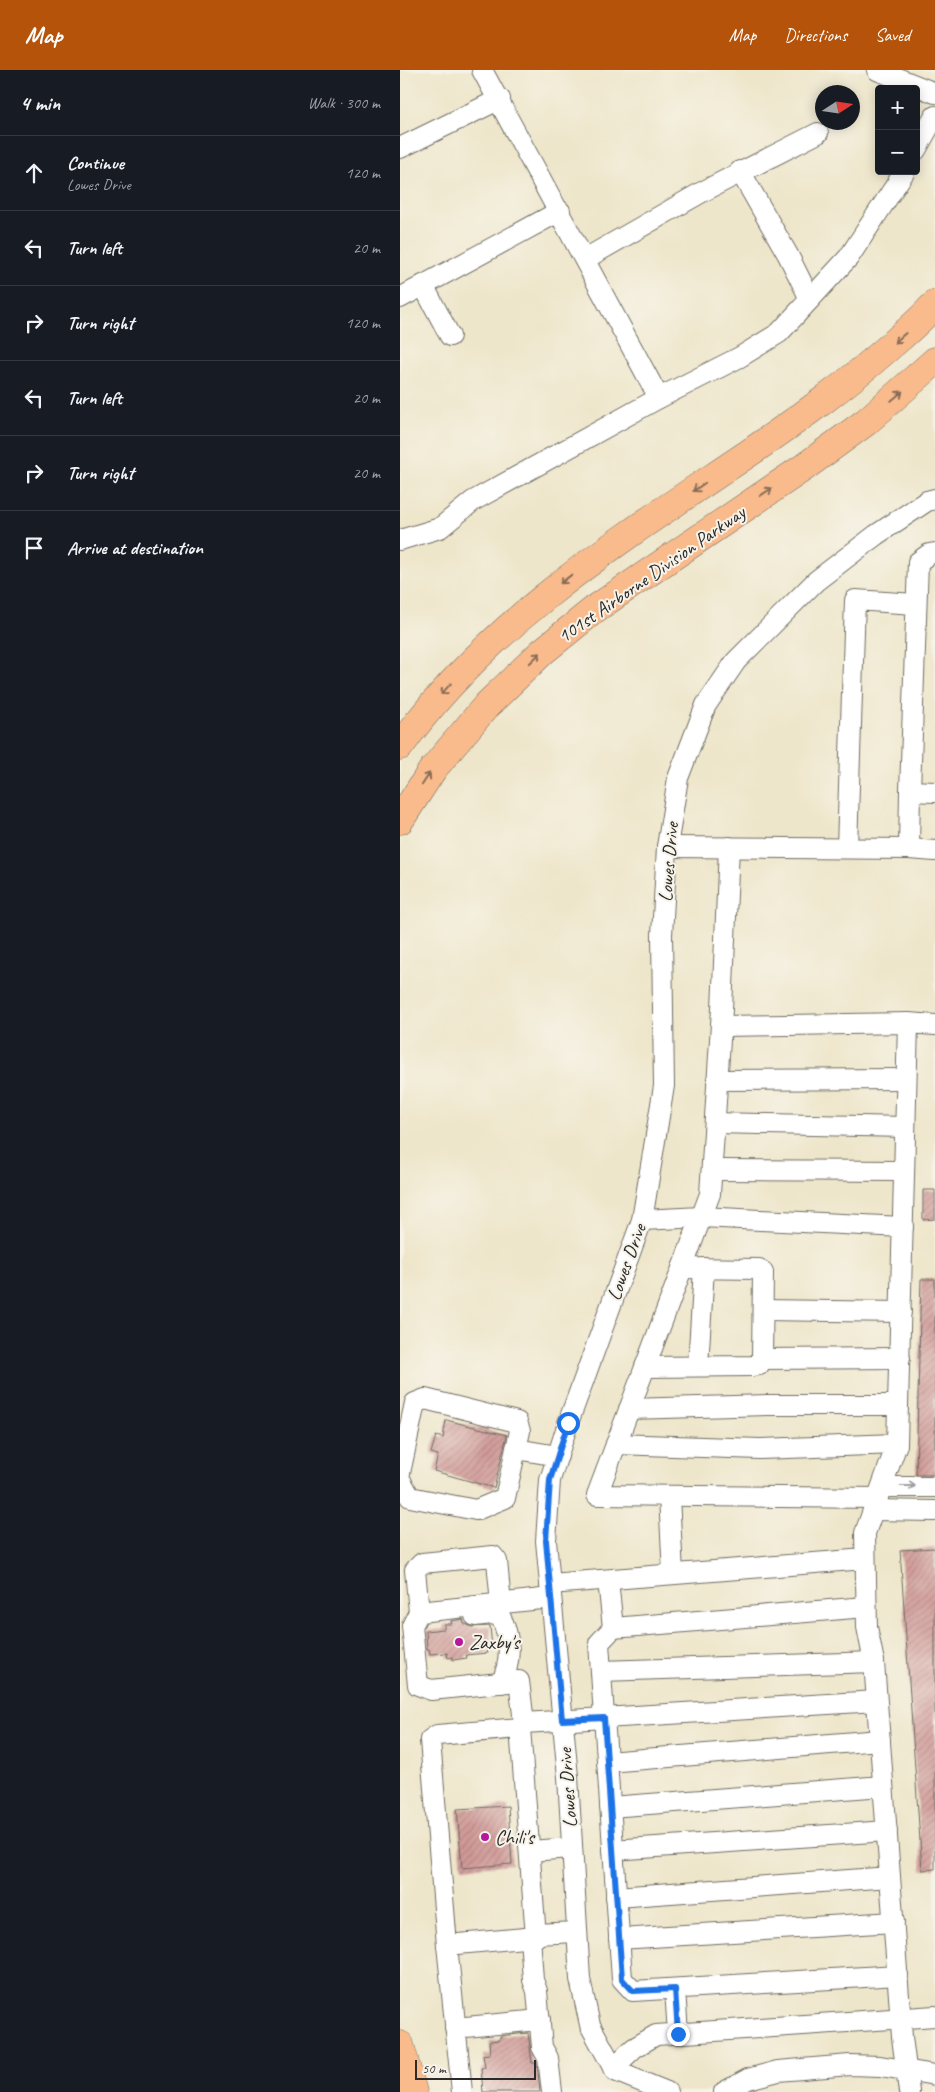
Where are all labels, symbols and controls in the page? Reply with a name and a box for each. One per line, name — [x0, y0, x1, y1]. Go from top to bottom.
text: Map — [25, 20, 62, 50]
text: Map — [729, 24, 756, 46]
text: Directions — [784, 24, 847, 46]
text: Saved — [875, 24, 910, 46]
north arrow — [815, 85, 860, 130]
map controls — [875, 85, 920, 175]
button: + — [875, 85, 920, 130]
text: 4 min — [20, 90, 60, 116]
text: Walk · 300 m — [308, 93, 380, 113]
button: − — [875, 130, 920, 175]
text: Continue — [67, 151, 124, 175]
icon: ahead — [20, 159, 48, 187]
text: 120 m — [346, 163, 380, 183]
text: Lowes Drive — [67, 175, 131, 195]
icon: left — [20, 234, 48, 262]
text: Turn left — [67, 236, 122, 260]
text: 20 m — [353, 238, 380, 258]
icon: right — [20, 309, 48, 337]
text: Turn right — [67, 311, 134, 335]
text: 120 m — [346, 313, 380, 333]
one-way arrow — [894, 332, 907, 343]
icon: left — [20, 384, 48, 412]
text: Turn left — [67, 386, 122, 410]
text: 20 m — [353, 388, 380, 408]
one-way arrow — [890, 390, 903, 402]
icon: right — [20, 459, 48, 487]
text: Turn right — [67, 461, 134, 485]
text: 20 m — [353, 463, 380, 483]
one-way arrow — [693, 482, 707, 492]
one-way arrow — [759, 487, 773, 498]
street label: 101st Airborne Division Parkway — [553, 499, 752, 649]
icon: arrive — [20, 534, 48, 562]
text: Arrive at destination — [67, 536, 203, 560]
one-way arrow — [560, 574, 573, 585]
one-way arrow — [529, 652, 541, 665]
one-way arrow — [441, 682, 453, 695]
one-way arrow — [421, 772, 432, 786]
street label: Lowes Drive — [653, 820, 685, 903]
street label: Lowes Drive — [601, 1219, 652, 1304]
route start — [557, 1412, 580, 1435]
one-way arrow — [900, 1481, 916, 1491]
place label: Zaxby's — [469, 1630, 521, 1655]
marker: Zaxby's — [453, 1636, 465, 1648]
street label: Lowes Drive — [552, 1746, 583, 1828]
place label: Chili's — [495, 1825, 536, 1850]
marker: Chili's — [479, 1831, 491, 1843]
route end — [667, 2023, 690, 2046]
scale bar — [415, 2057, 536, 2080]
text: 50 m — [422, 2060, 446, 2077]

